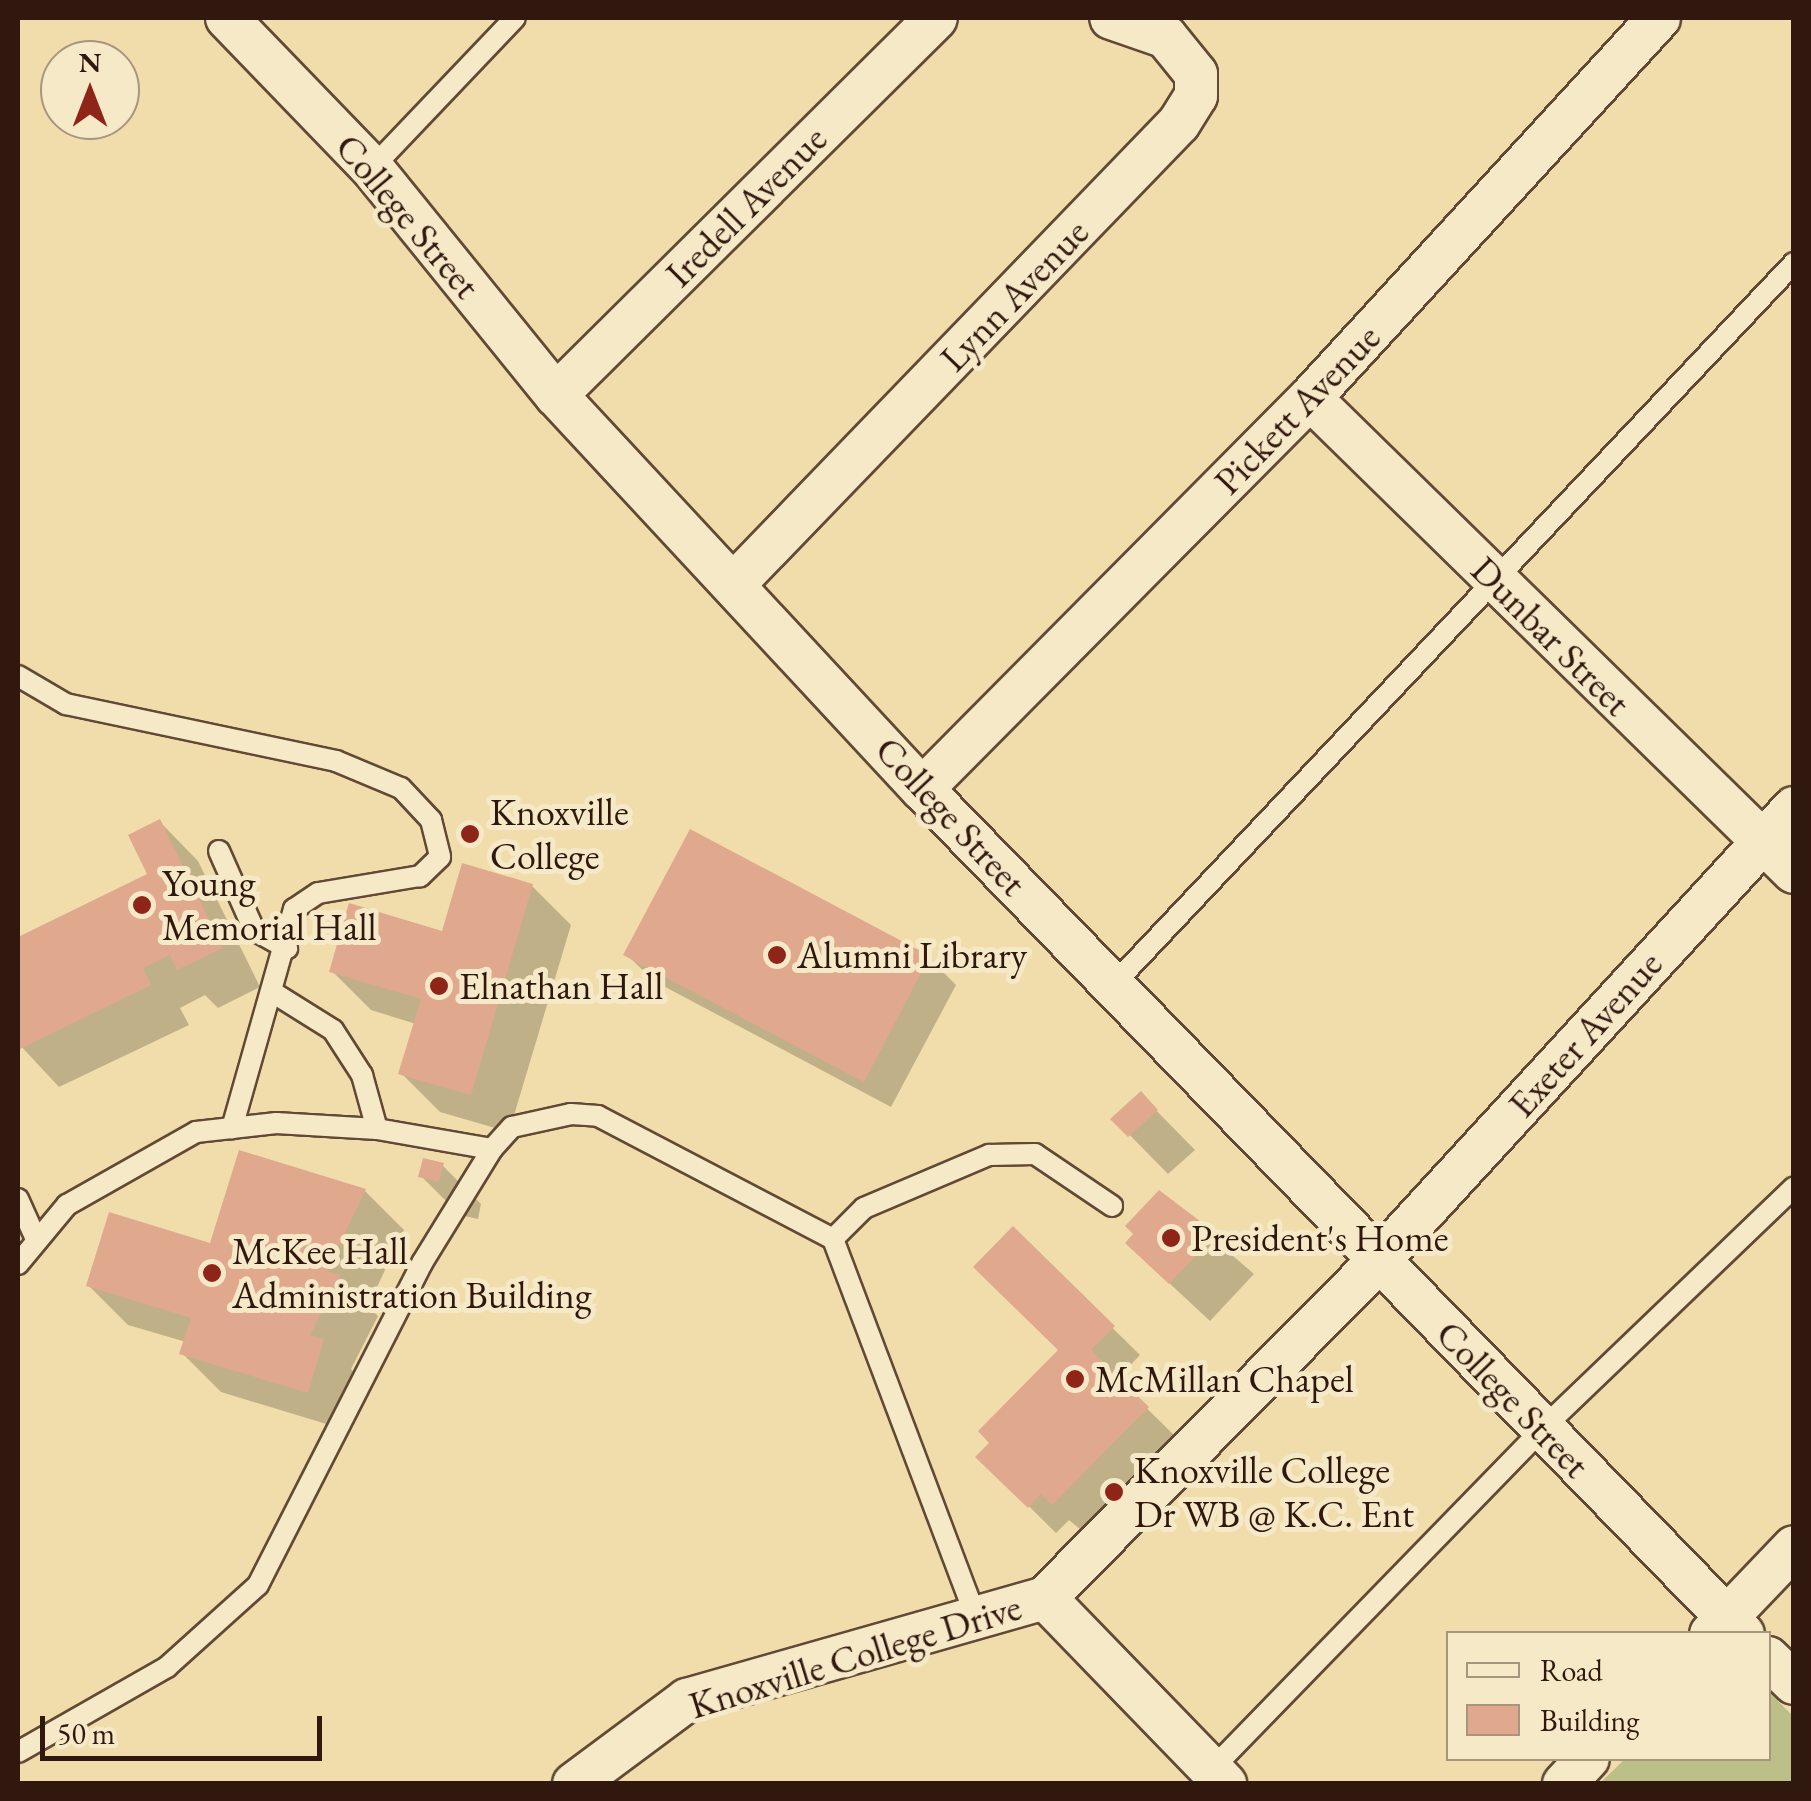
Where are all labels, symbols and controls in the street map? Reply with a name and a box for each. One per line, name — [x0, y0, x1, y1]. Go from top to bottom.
north arrow — [40, 40, 140, 140]
text: N — [79, 44, 101, 80]
street label: Iredell Avenue — [656, 116, 836, 296]
street label: College Street — [326, 124, 490, 308]
street label: Lynn Avenue — [930, 209, 1098, 381]
street label: Pickett Avenue — [1205, 314, 1389, 504]
street label: Dunbar Street — [1462, 547, 1640, 725]
street label: College Street — [866, 727, 1036, 905]
place label: Knoxville College — [490, 789, 629, 878]
marker: Knoxville College — [459, 823, 481, 845]
place label: Young Memorial Hall — [162, 860, 377, 949]
marker: Young Memorial Hall — [131, 894, 153, 916]
place label: Alumni Library — [797, 932, 1027, 978]
street label: Exeter Avenue — [1499, 942, 1671, 1126]
marker: Alumni Library — [766, 944, 788, 966]
place label: Elnathan Hall — [459, 963, 663, 1009]
marker: Elnathan Hall — [428, 975, 450, 997]
place label: President's Home — [1191, 1215, 1449, 1261]
marker: President's Home — [1160, 1227, 1182, 1249]
place label: McKee Hall Administration Building — [232, 1228, 591, 1318]
marker: McKee Hall Administration Building — [201, 1262, 223, 1284]
street label: College Street — [1427, 1311, 1599, 1487]
place label: McMillan Chapel — [1095, 1356, 1354, 1402]
marker: McMillan Chapel — [1064, 1368, 1086, 1390]
place label: Knoxville College Dr WB @ K.C. Ent — [1134, 1447, 1414, 1536]
marker: Knoxville College Dr WB @ K.C. Ent — [1103, 1481, 1125, 1503]
street label: Knoxville College Drive — [683, 1584, 1027, 1728]
legend — [1446, 1631, 1771, 1761]
text: Road — [1540, 1651, 1603, 1690]
scale bar — [45, 1696, 328, 1758]
text: Building — [1540, 1701, 1639, 1740]
text: 50 m — [57, 1714, 115, 1753]

